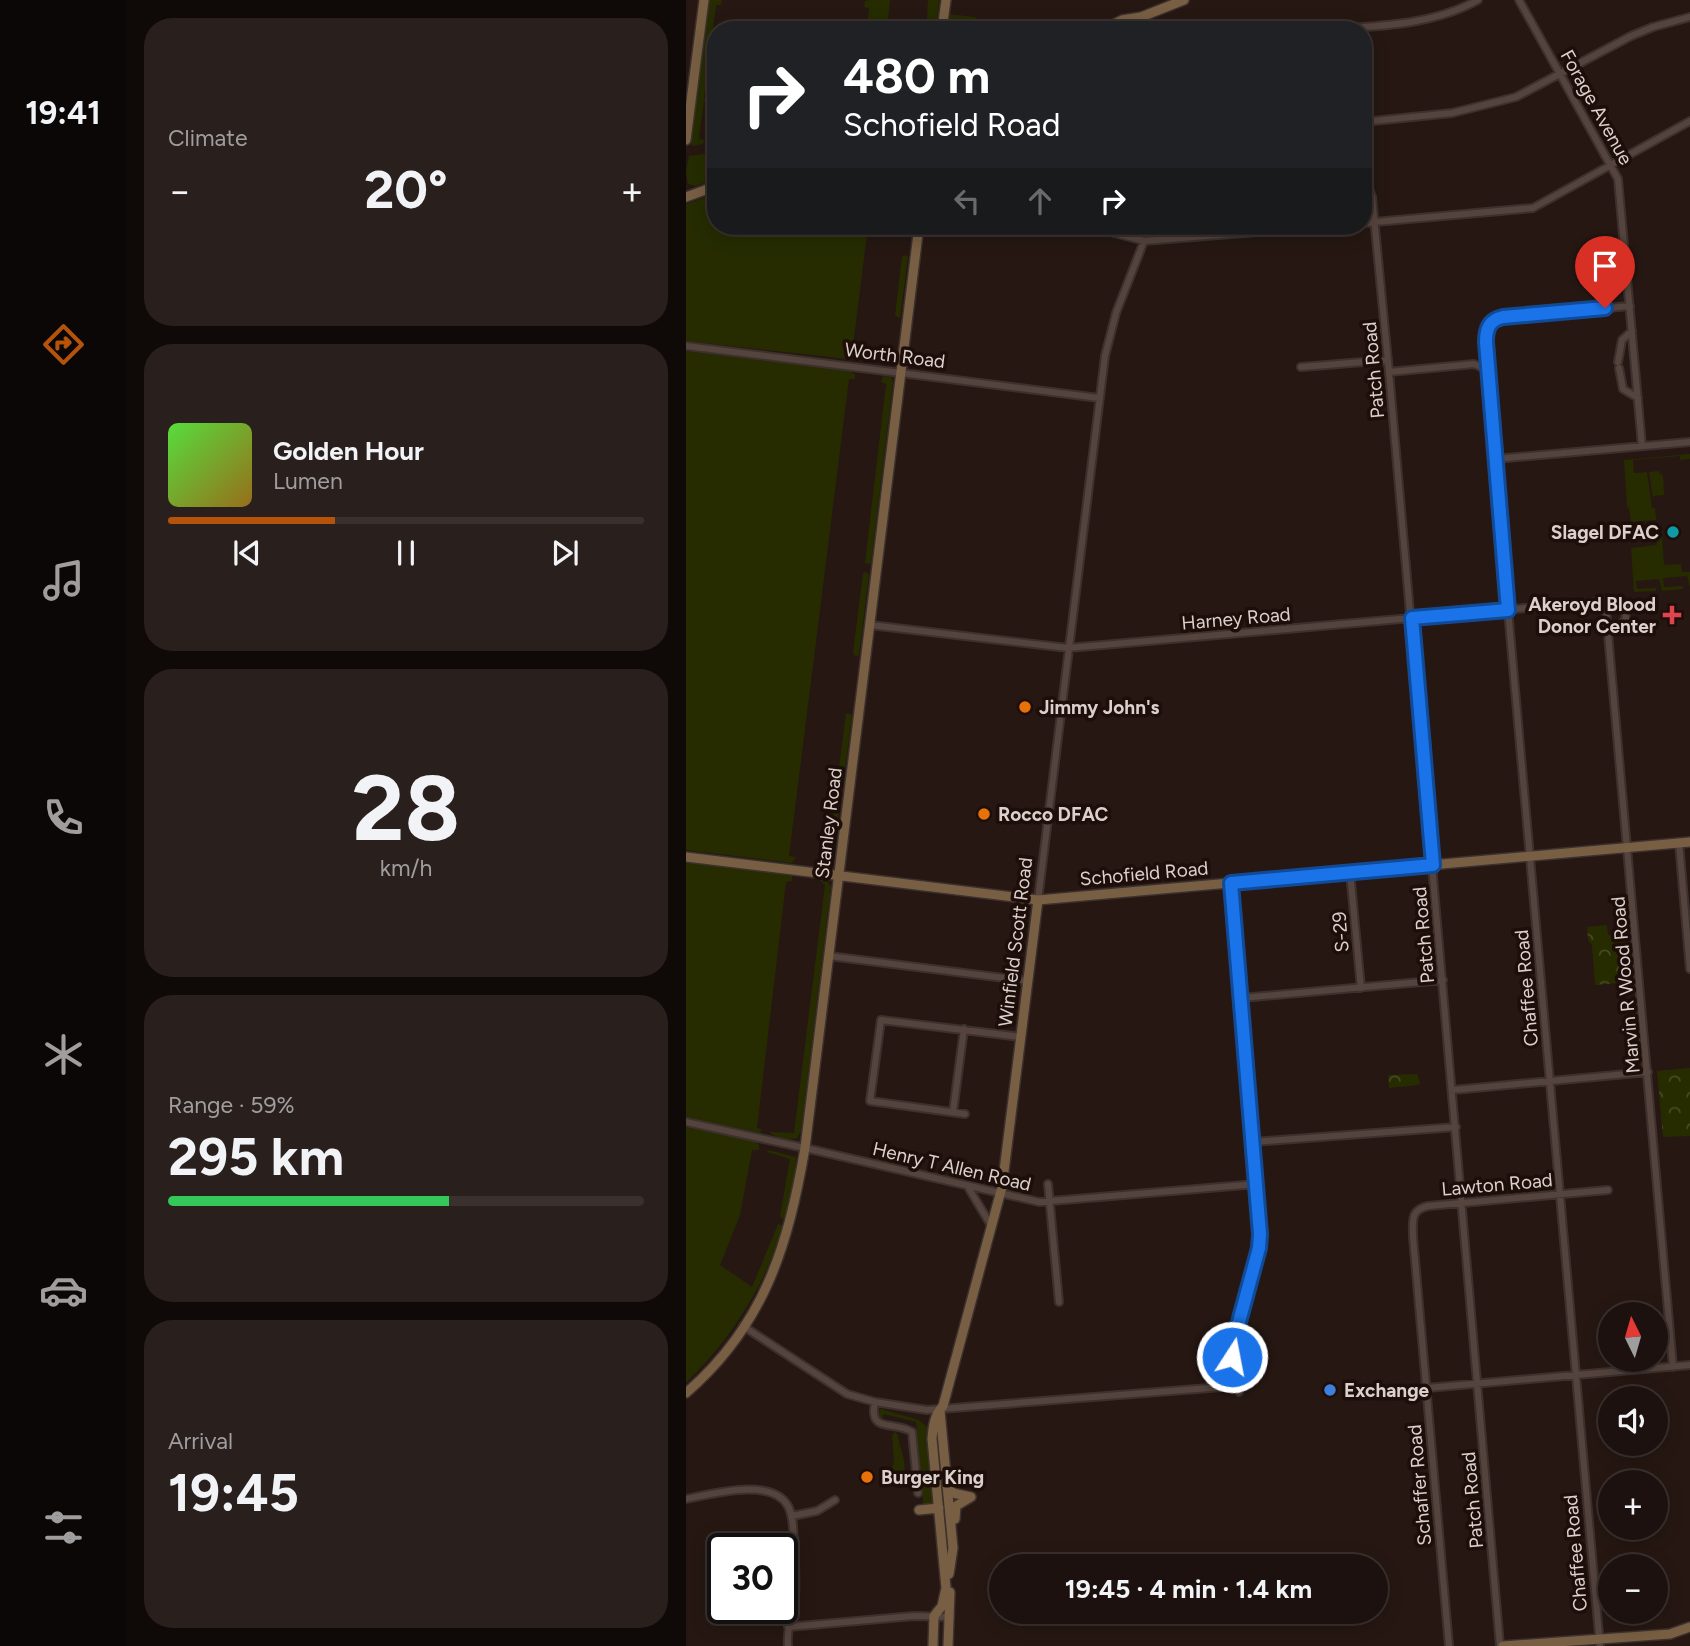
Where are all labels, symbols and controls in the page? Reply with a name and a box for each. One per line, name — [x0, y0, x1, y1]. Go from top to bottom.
text: 480 m — [843, 46, 990, 105]
street label: Forage Avenue — [1556, 46, 1638, 169]
icon: right — [728, 49, 819, 140]
text: 19:41 — [25, 94, 101, 132]
text: Schofield Road — [843, 106, 1060, 144]
text: Climate — [168, 124, 247, 152]
text: 20° — [364, 159, 448, 221]
text: − — [168, 168, 192, 214]
text: + — [620, 168, 644, 214]
icon: left — [948, 182, 986, 220]
icon: ahead — [1021, 182, 1059, 220]
icon: right — [1094, 182, 1132, 220]
pin — [1575, 236, 1635, 308]
icon: arrive — [1586, 247, 1624, 285]
icon: directions — [39, 320, 88, 369]
street label: Patch Road — [1358, 321, 1389, 419]
street label: Worth Road — [843, 338, 947, 373]
text: Golden Hour — [273, 435, 424, 467]
text: Lumen — [273, 467, 343, 495]
place label: Slagel DFAC — [1551, 521, 1659, 544]
marker: Slagel DFAC — [1665, 524, 1681, 540]
icon: previous — [228, 534, 266, 572]
icon: pause — [387, 534, 425, 572]
icon: next — [546, 534, 584, 572]
icon: music — [39, 556, 88, 605]
place label: Akeroyd Blood Donor Center — [1528, 593, 1656, 638]
street label: Harney Road — [1180, 602, 1292, 635]
marker: Akeroyd Blood Donor Center — [1662, 605, 1682, 625]
place label: Jimmy John's — [1039, 696, 1160, 719]
marker: Jimmy John's — [1017, 699, 1033, 715]
text: 28 — [352, 754, 460, 863]
street label: Stanley Road — [810, 766, 847, 880]
icon: phone — [39, 793, 88, 842]
place label: Rocco DFAC — [998, 803, 1109, 826]
marker: Rocco DFAC — [976, 806, 992, 822]
text: km/h — [380, 854, 432, 882]
street label: Winfield Scott Road — [994, 856, 1037, 1028]
street label: Schofield Road — [1079, 856, 1209, 891]
street label: Patch Road — [1408, 886, 1439, 984]
street label: Marvin R Wood Road — [1606, 896, 1645, 1074]
street label: S-29 — [1327, 911, 1354, 953]
street label: Chaffee Road — [1510, 929, 1543, 1047]
icon: climate — [39, 1030, 88, 1079]
text: Range · 59% — [168, 1091, 295, 1119]
text: 295 km — [168, 1126, 344, 1188]
street label: Henry T Allen Road — [870, 1137, 1033, 1196]
street label: Lawton Road — [1440, 1168, 1554, 1201]
icon: car — [39, 1266, 88, 1315]
north arrow — [1598, 1302, 1668, 1372]
map controls — [1598, 1302, 1668, 1624]
position arrow — [1195, 1320, 1269, 1394]
place label: Exchange — [1344, 1379, 1430, 1402]
marker: Exchange — [1322, 1382, 1338, 1398]
button: sound — [1598, 1386, 1668, 1456]
street label: Schaffer Road — [1403, 1423, 1436, 1546]
text: Arrival — [168, 1427, 233, 1455]
street label: Patch Road — [1457, 1451, 1488, 1549]
text: 19:45 — [168, 1462, 299, 1524]
place label: Burger King — [881, 1466, 984, 1489]
marker: Burger King — [859, 1469, 875, 1485]
button: + — [1598, 1470, 1668, 1540]
street label: Chaffee Road — [1559, 1494, 1592, 1612]
icon: filters — [39, 1503, 88, 1552]
speed limit sign: 30 — [707, 1533, 798, 1624]
button: − — [1598, 1554, 1668, 1624]
text: 19:45 · 4 min · 1.4 km — [1065, 1573, 1312, 1605]

